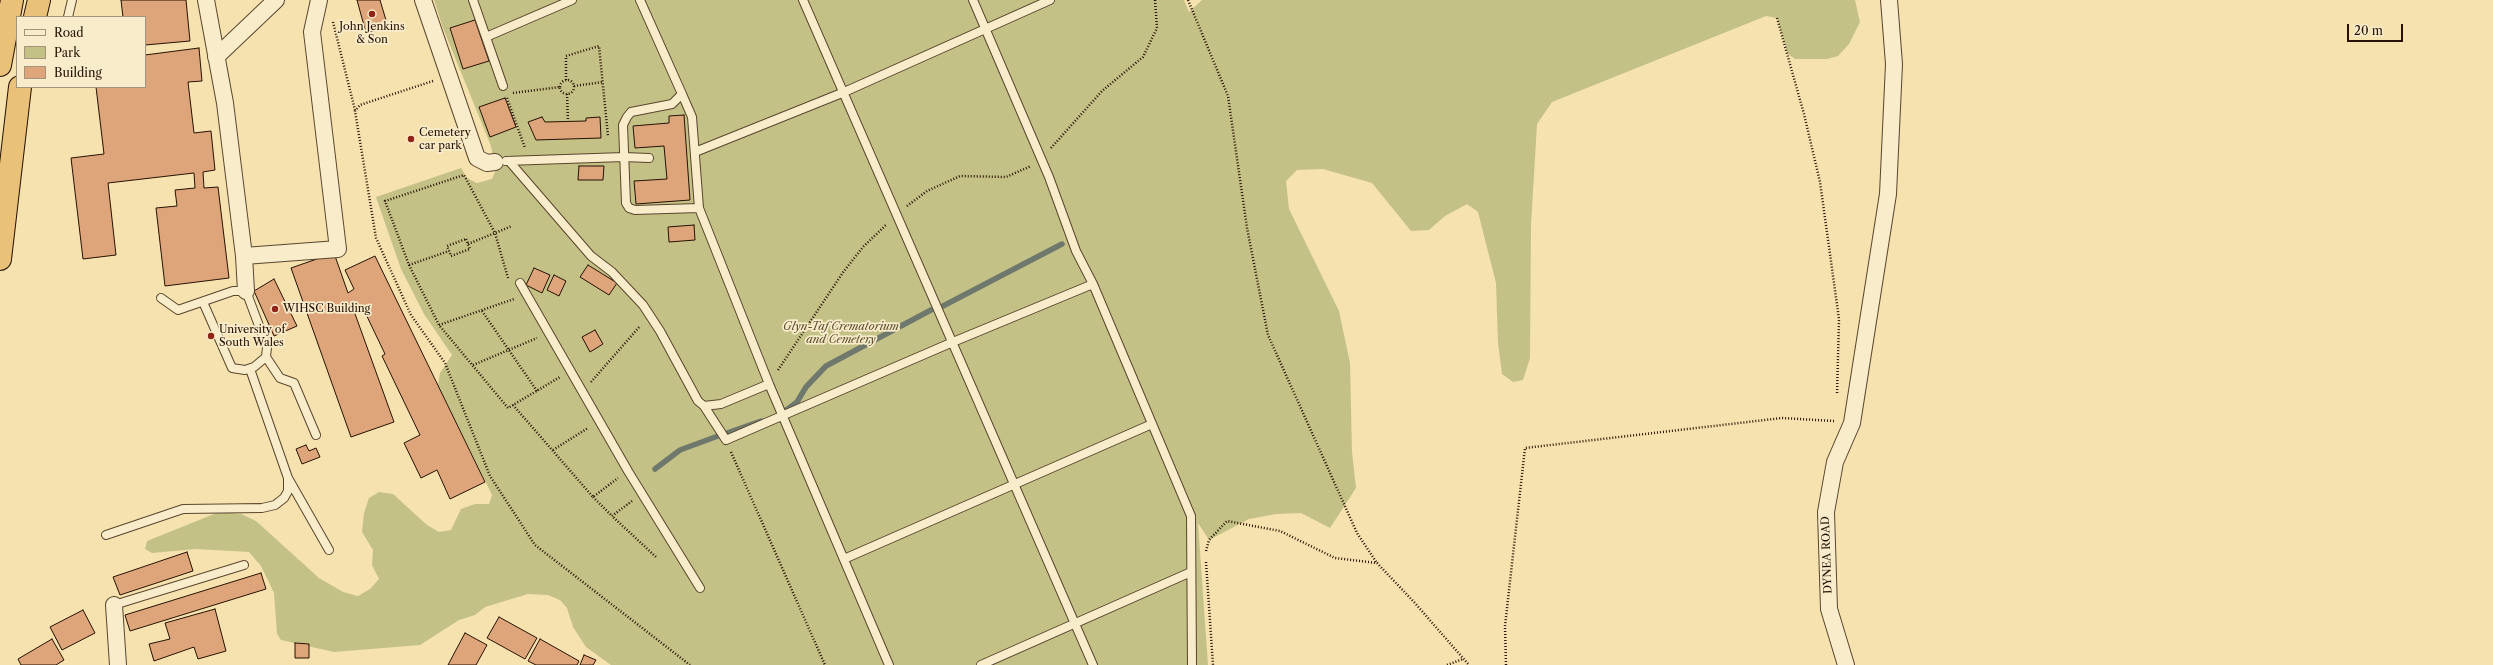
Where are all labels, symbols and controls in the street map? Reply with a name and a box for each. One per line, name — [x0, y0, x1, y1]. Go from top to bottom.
marker: John Jenkins & Son — [367, 9, 377, 19]
legend — [16, 16, 146, 88]
scale bar — [2349, 16, 2405, 42]
place label: John Jenkins & Son — [339, 20, 405, 46]
text: 20 m — [2354, 23, 2383, 38]
text: Road — [54, 25, 84, 40]
text: Park — [54, 45, 80, 60]
text: Building — [54, 65, 102, 80]
place label: Cemetery car park — [419, 126, 471, 152]
marker: Cemetery car park — [406, 134, 416, 144]
place label: WIHSC Building — [283, 302, 370, 316]
marker: WIHSC Building — [270, 304, 280, 314]
park label: Glyn-Taf Crematorium and Cemetery — [783, 320, 899, 346]
place label: University of South Wales — [219, 323, 285, 349]
marker: University of South Wales — [206, 331, 216, 341]
street label: DYNEA ROAD — [1819, 516, 1835, 594]

